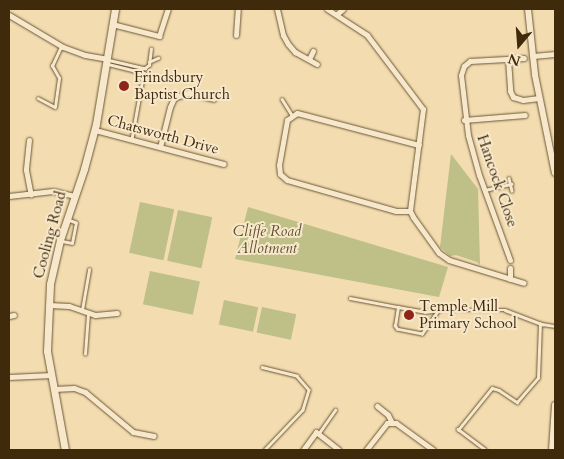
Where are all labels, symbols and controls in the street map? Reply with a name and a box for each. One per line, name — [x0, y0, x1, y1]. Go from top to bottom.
north arrow — [494, 20, 544, 70]
text: N — [505, 49, 523, 71]
place label: Frindsbury Baptist Church — [134, 68, 230, 103]
marker: Frindsbury Baptist Church — [118, 80, 130, 92]
street label: Chatsworth Drive — [105, 111, 221, 159]
street label: Hancock Close — [473, 132, 521, 230]
street label: Cooling Road — [30, 189, 70, 281]
park label: Cliffe Road Allotment — [233, 222, 301, 257]
place label: Temple Mill Primary School — [419, 297, 517, 332]
marker: Temple Mill Primary School — [403, 309, 415, 321]

